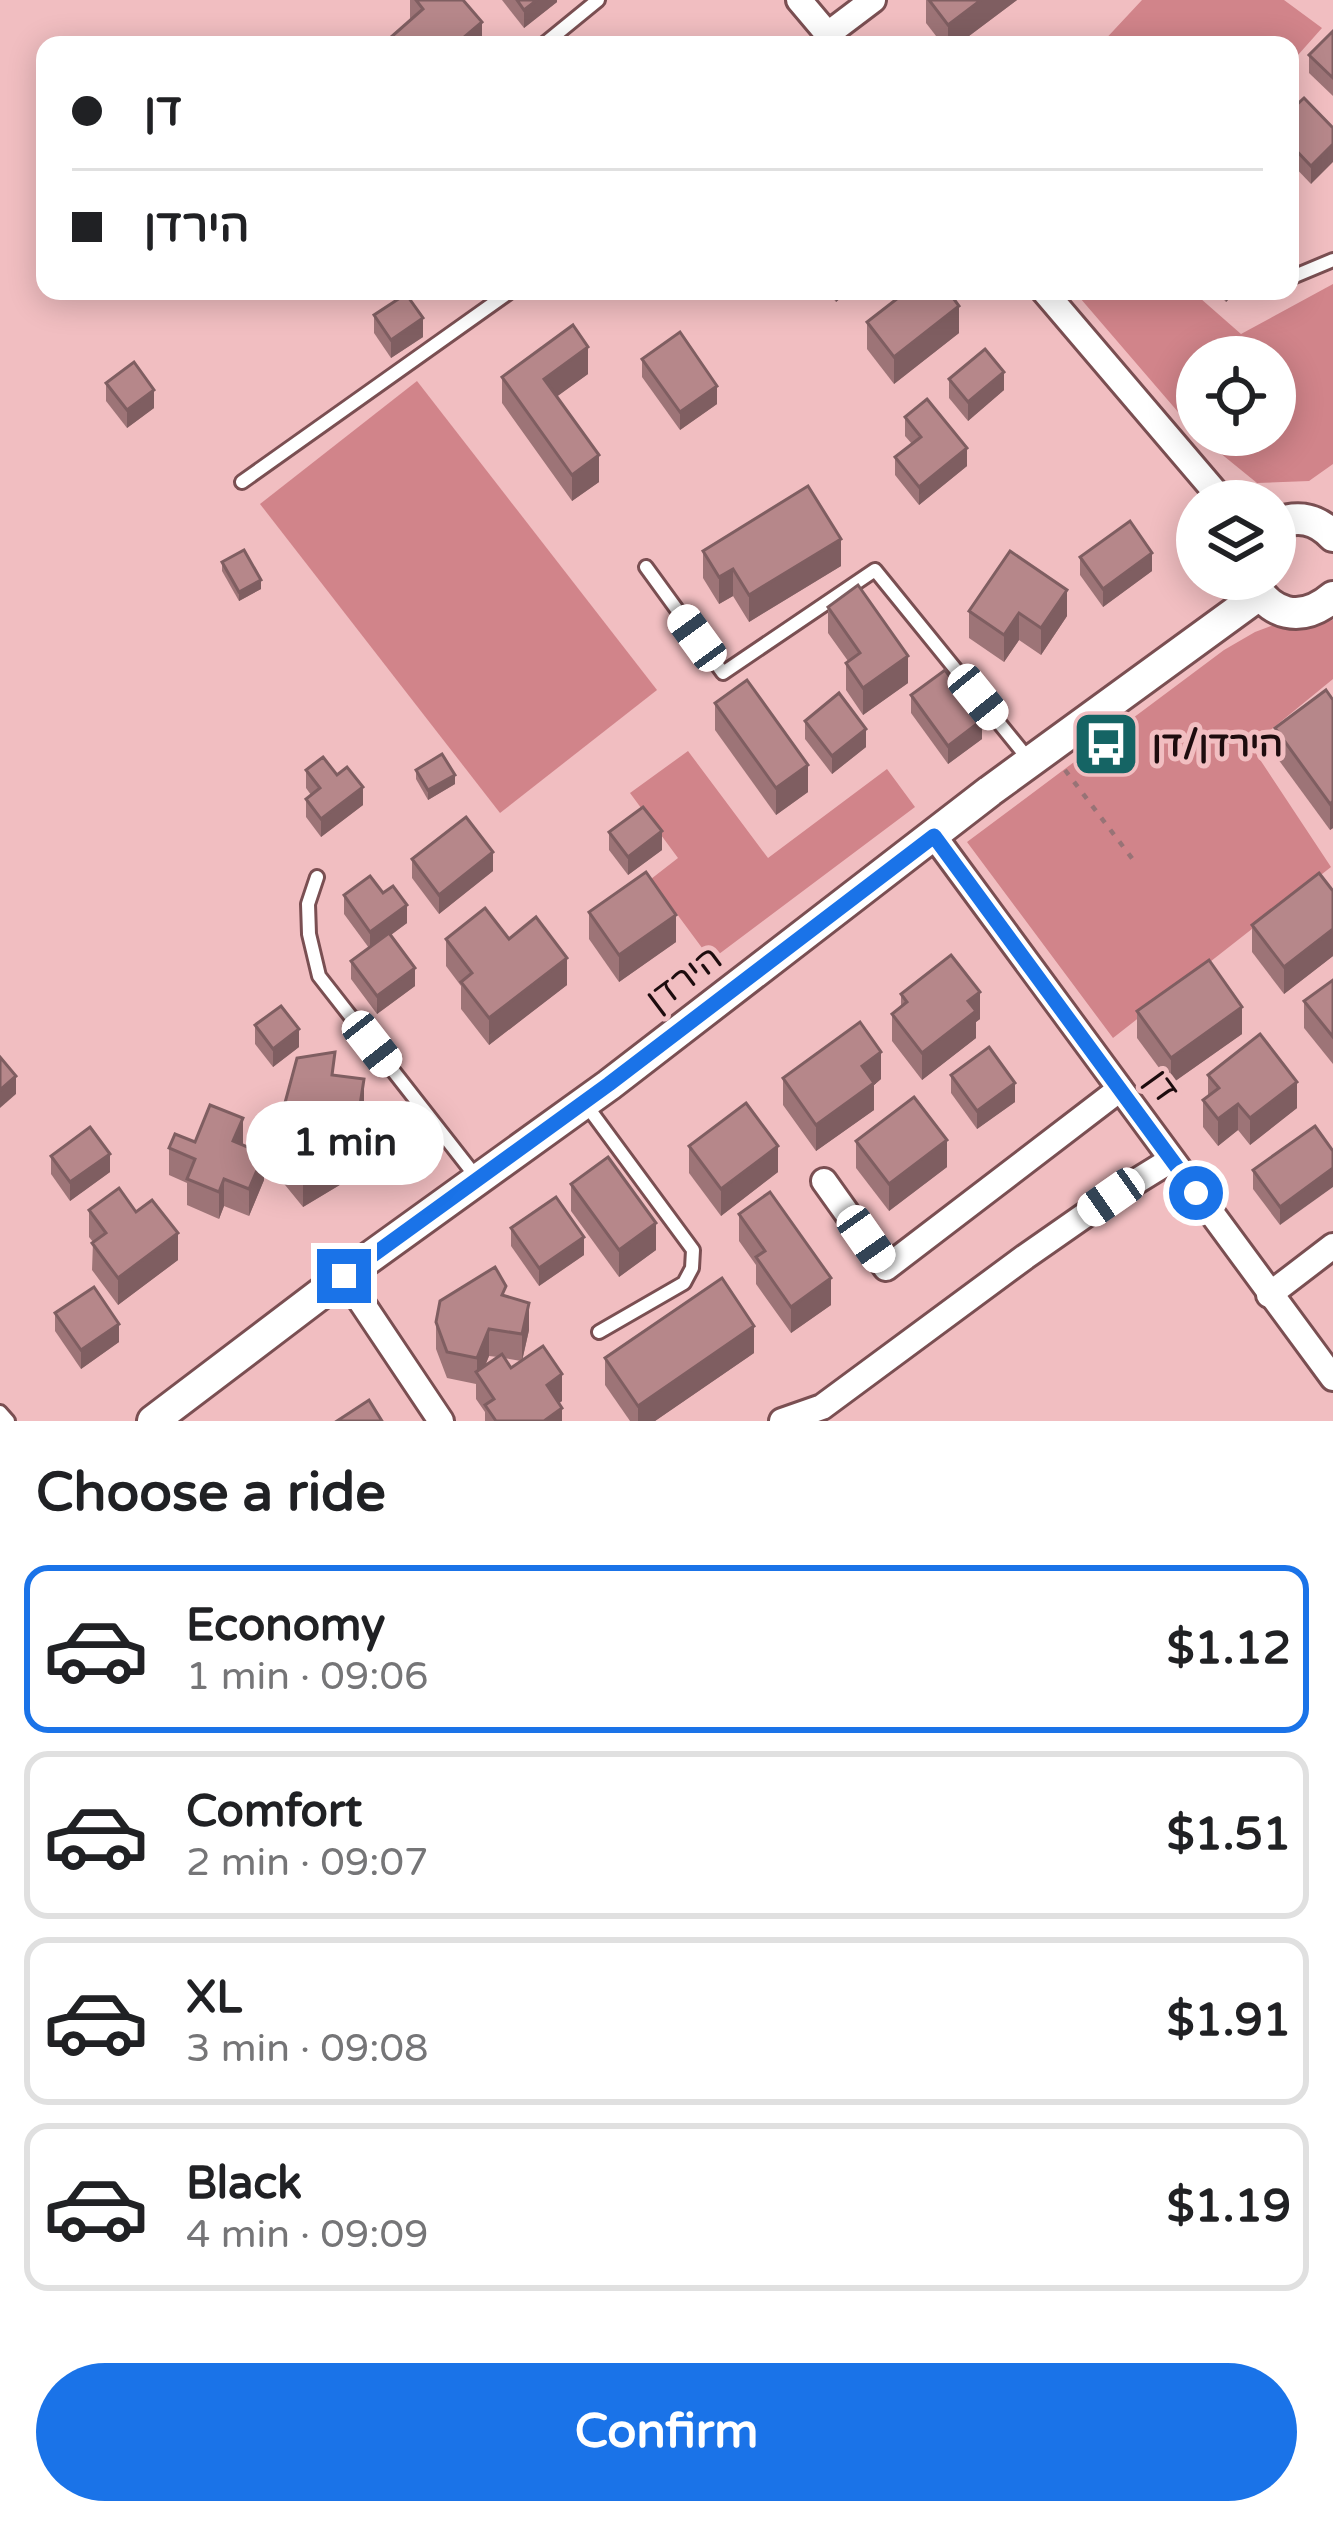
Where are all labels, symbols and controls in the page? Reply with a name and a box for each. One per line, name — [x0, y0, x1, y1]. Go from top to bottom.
text: דן — [144, 84, 183, 138]
text: הירדן — [144, 200, 249, 254]
map controls — [1176, 336, 1296, 600]
button: locate — [1176, 336, 1296, 456]
button: layers — [1176, 480, 1296, 600]
car — [661, 598, 733, 678]
car — [941, 658, 1015, 736]
bus stop icon: הירדן/דן — [1071, 709, 1141, 779]
place label: הירדן/דן — [1152, 723, 1283, 766]
street label: הירדן — [637, 937, 731, 1021]
car — [336, 1005, 408, 1083]
street label: דן — [1136, 1061, 1188, 1111]
callout: 1 min — [245, 1102, 443, 1186]
text: 1 min — [293, 1119, 397, 1166]
car — [1071, 1162, 1151, 1232]
route start — [1169, 1166, 1223, 1220]
car — [831, 1199, 901, 1279]
route end — [317, 1249, 371, 1303]
text: Choose a ride — [36, 1460, 386, 1525]
icon: car — [42, 1595, 150, 1703]
text: Economy — [186, 1599, 385, 1653]
text: $1.12 — [1167, 1622, 1291, 1676]
text: 1 min · 09:06 — [186, 1653, 428, 1700]
icon: car — [42, 1781, 150, 1889]
text: Comfort — [186, 1785, 362, 1839]
text: $1.51 — [1167, 1808, 1291, 1862]
text: 2 min · 09:07 — [186, 1839, 428, 1886]
icon: car — [42, 1967, 150, 2075]
text: XL — [186, 1971, 242, 2025]
text: $1.91 — [1167, 1994, 1291, 2048]
text: 3 min · 09:08 — [186, 2025, 428, 2072]
icon: car — [42, 2153, 150, 2261]
text: Black — [186, 2157, 302, 2211]
text: $1.19 — [1167, 2180, 1291, 2234]
text: 4 min · 09:09 — [186, 2211, 428, 2258]
button: Confirm — [36, 2363, 1297, 2501]

